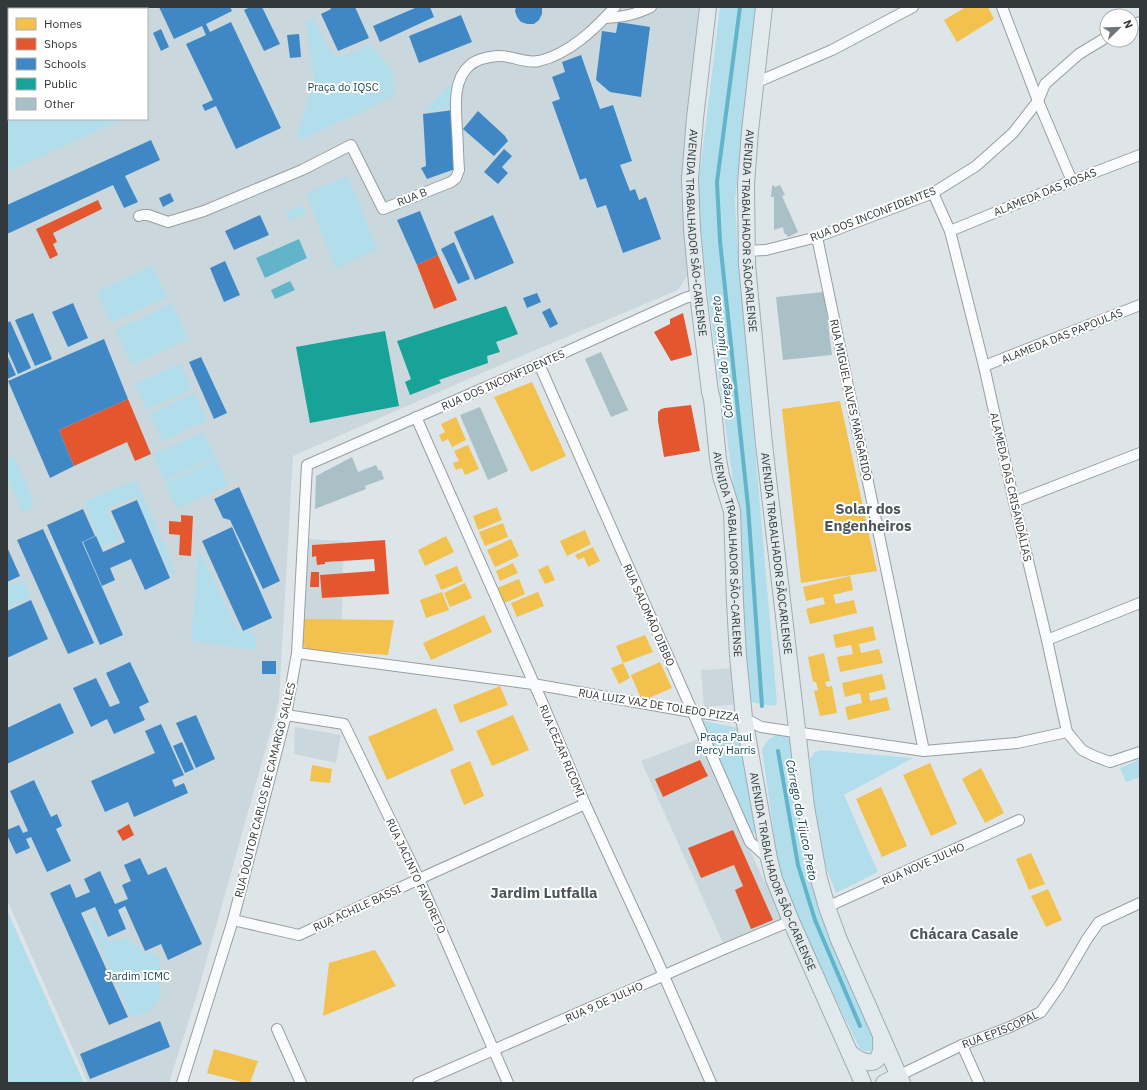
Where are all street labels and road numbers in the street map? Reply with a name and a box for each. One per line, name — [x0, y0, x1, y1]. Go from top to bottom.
street label: AVENIDA TRABALHADOR SÃO-CARLENSE — [683, 129, 710, 337]
street label: AVENIDA TRABALHADOR SÃOCARLENSE — [739, 129, 760, 333]
street label: ALAMEDA DAS ROSAS — [991, 165, 1099, 219]
street label: RUA DOS INCONFIDENTES — [808, 184, 938, 244]
street label: RUA B — [395, 185, 429, 209]
street label: ALAMEDA DAS PAPOULAS — [999, 305, 1125, 367]
street label: RUA MIGUEL ALVES MARGARIDO — [827, 318, 875, 482]
street label: RUA DOS INCONFIDENTES — [439, 346, 567, 414]
street label: ALAMEDA DAS CRISANDÁLIAS — [987, 411, 1035, 563]
street label: AVENIDA TRABALHADOR SÃO-CARLENSE — [710, 451, 745, 658]
street label: AVENIDA TRABALHADOR SÃOCARLENSE — [758, 452, 795, 655]
street label: RUA SALOMÃO DIBBO — [620, 562, 678, 668]
street label: RUA DOUTOR CARLOS DE CAMARGO SALLES — [231, 681, 299, 899]
street label: RUA LUIZ VAZ DE TOLEDO PIZZA — [577, 685, 741, 725]
street label: RUA CEZAR RICOMI — [536, 702, 588, 800]
street label: AVENIDA TRABALHADOR SÃO-CARLENSE — [747, 771, 819, 973]
street label: RUA JACINTO FAVORETO — [383, 816, 449, 936]
street label: RUA NOVE JULHO — [879, 839, 967, 889]
street label: RUA ACHILE BASSI — [311, 881, 403, 935]
street label: RUA 9 DE JULHO — [563, 979, 645, 1025]
street label: RUA EPISCOPAL — [960, 1007, 1041, 1051]

